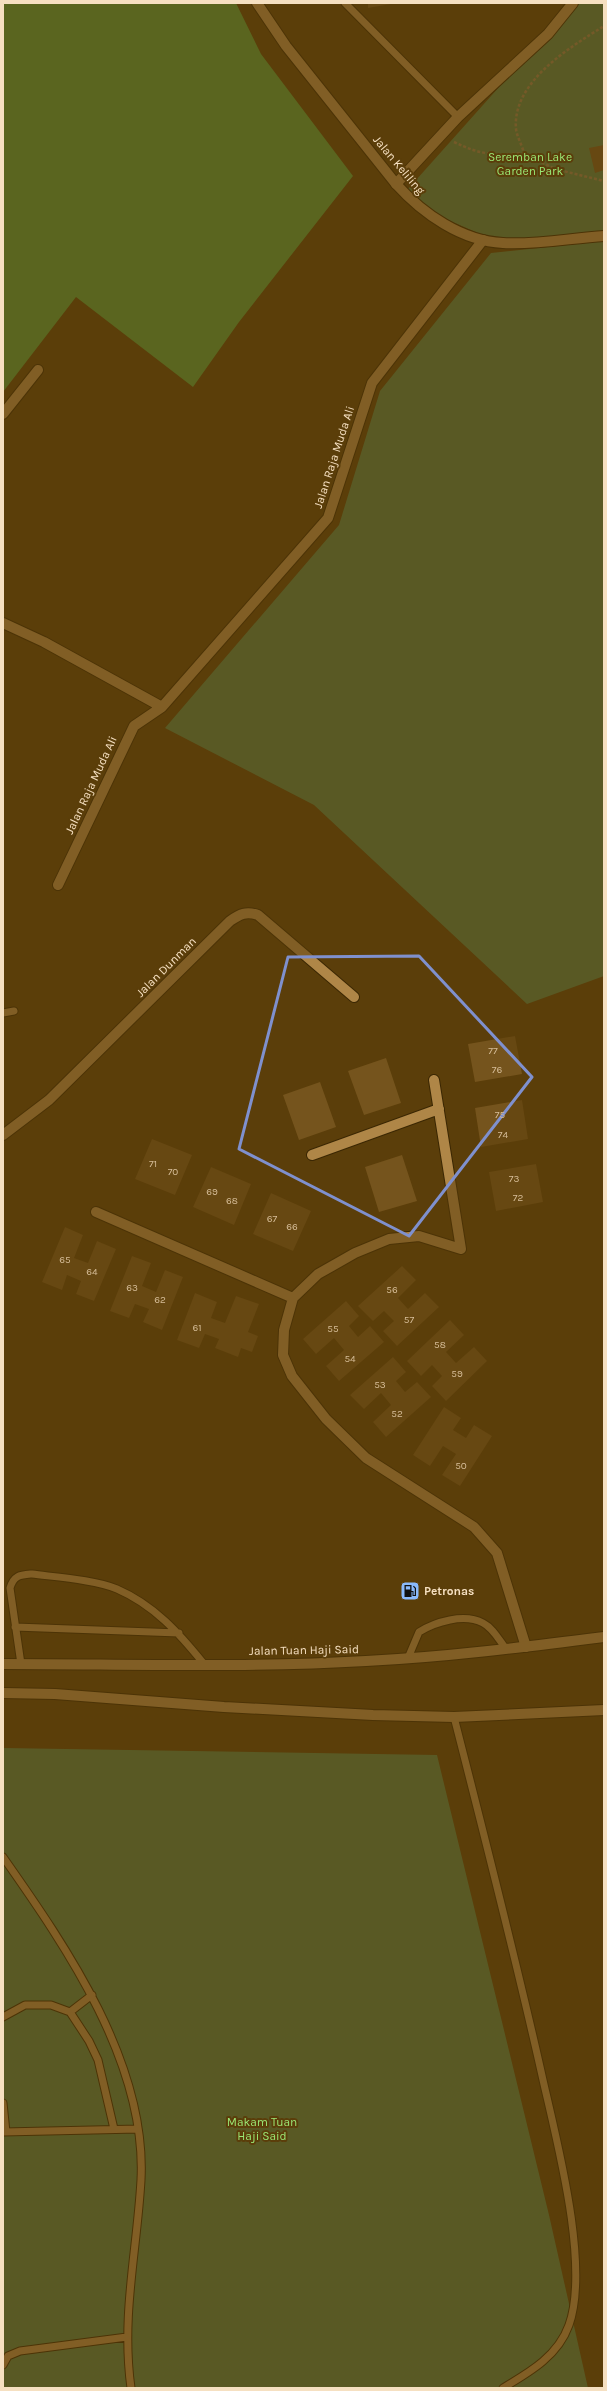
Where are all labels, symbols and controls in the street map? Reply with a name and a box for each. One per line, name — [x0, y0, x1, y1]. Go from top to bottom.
street label: Jalan Keliling — [370, 133, 428, 198]
park label: Seremban Lake Garden Park — [488, 150, 572, 178]
street label: Jalan Raja Muda Ali — [311, 404, 357, 510]
street label: Jalan Raja Muda Ali — [62, 734, 120, 836]
street label: Jalan Dunman — [133, 934, 199, 1000]
house number: 77 — [488, 1045, 498, 1057]
house number: 76 — [492, 1064, 502, 1076]
house number: 75 — [495, 1109, 506, 1121]
house number: 74 — [498, 1129, 509, 1141]
house number: 71 — [149, 1158, 157, 1170]
house number: 70 — [168, 1166, 178, 1178]
house number: 73 — [509, 1173, 519, 1185]
house number: 69 — [206, 1186, 218, 1198]
house number: 72 — [513, 1192, 523, 1204]
house number: 68 — [226, 1195, 238, 1207]
house number: 67 — [267, 1213, 278, 1225]
house number: 66 — [286, 1221, 298, 1233]
house number: 65 — [59, 1254, 71, 1266]
house number: 64 — [86, 1266, 98, 1278]
house number: 63 — [126, 1282, 138, 1294]
house number: 56 — [386, 1284, 398, 1296]
house number: 62 — [154, 1294, 166, 1306]
house number: 57 — [404, 1314, 414, 1326]
house number: 61 — [192, 1322, 202, 1334]
house number: 55 — [327, 1323, 339, 1335]
house number: 58 — [434, 1339, 446, 1351]
house number: 54 — [344, 1353, 356, 1365]
house number: 59 — [451, 1368, 463, 1380]
house number: 53 — [374, 1379, 386, 1391]
house number: 52 — [391, 1408, 403, 1420]
house number: 50 — [455, 1460, 467, 1472]
fuel station icon: Petronas — [399, 1580, 421, 1602]
place label: Petronas — [424, 1584, 474, 1598]
street label: Jalan Tuan Haji Said — [249, 1642, 359, 1658]
park label: Makam Tuan Haji Said — [227, 2115, 297, 2143]

